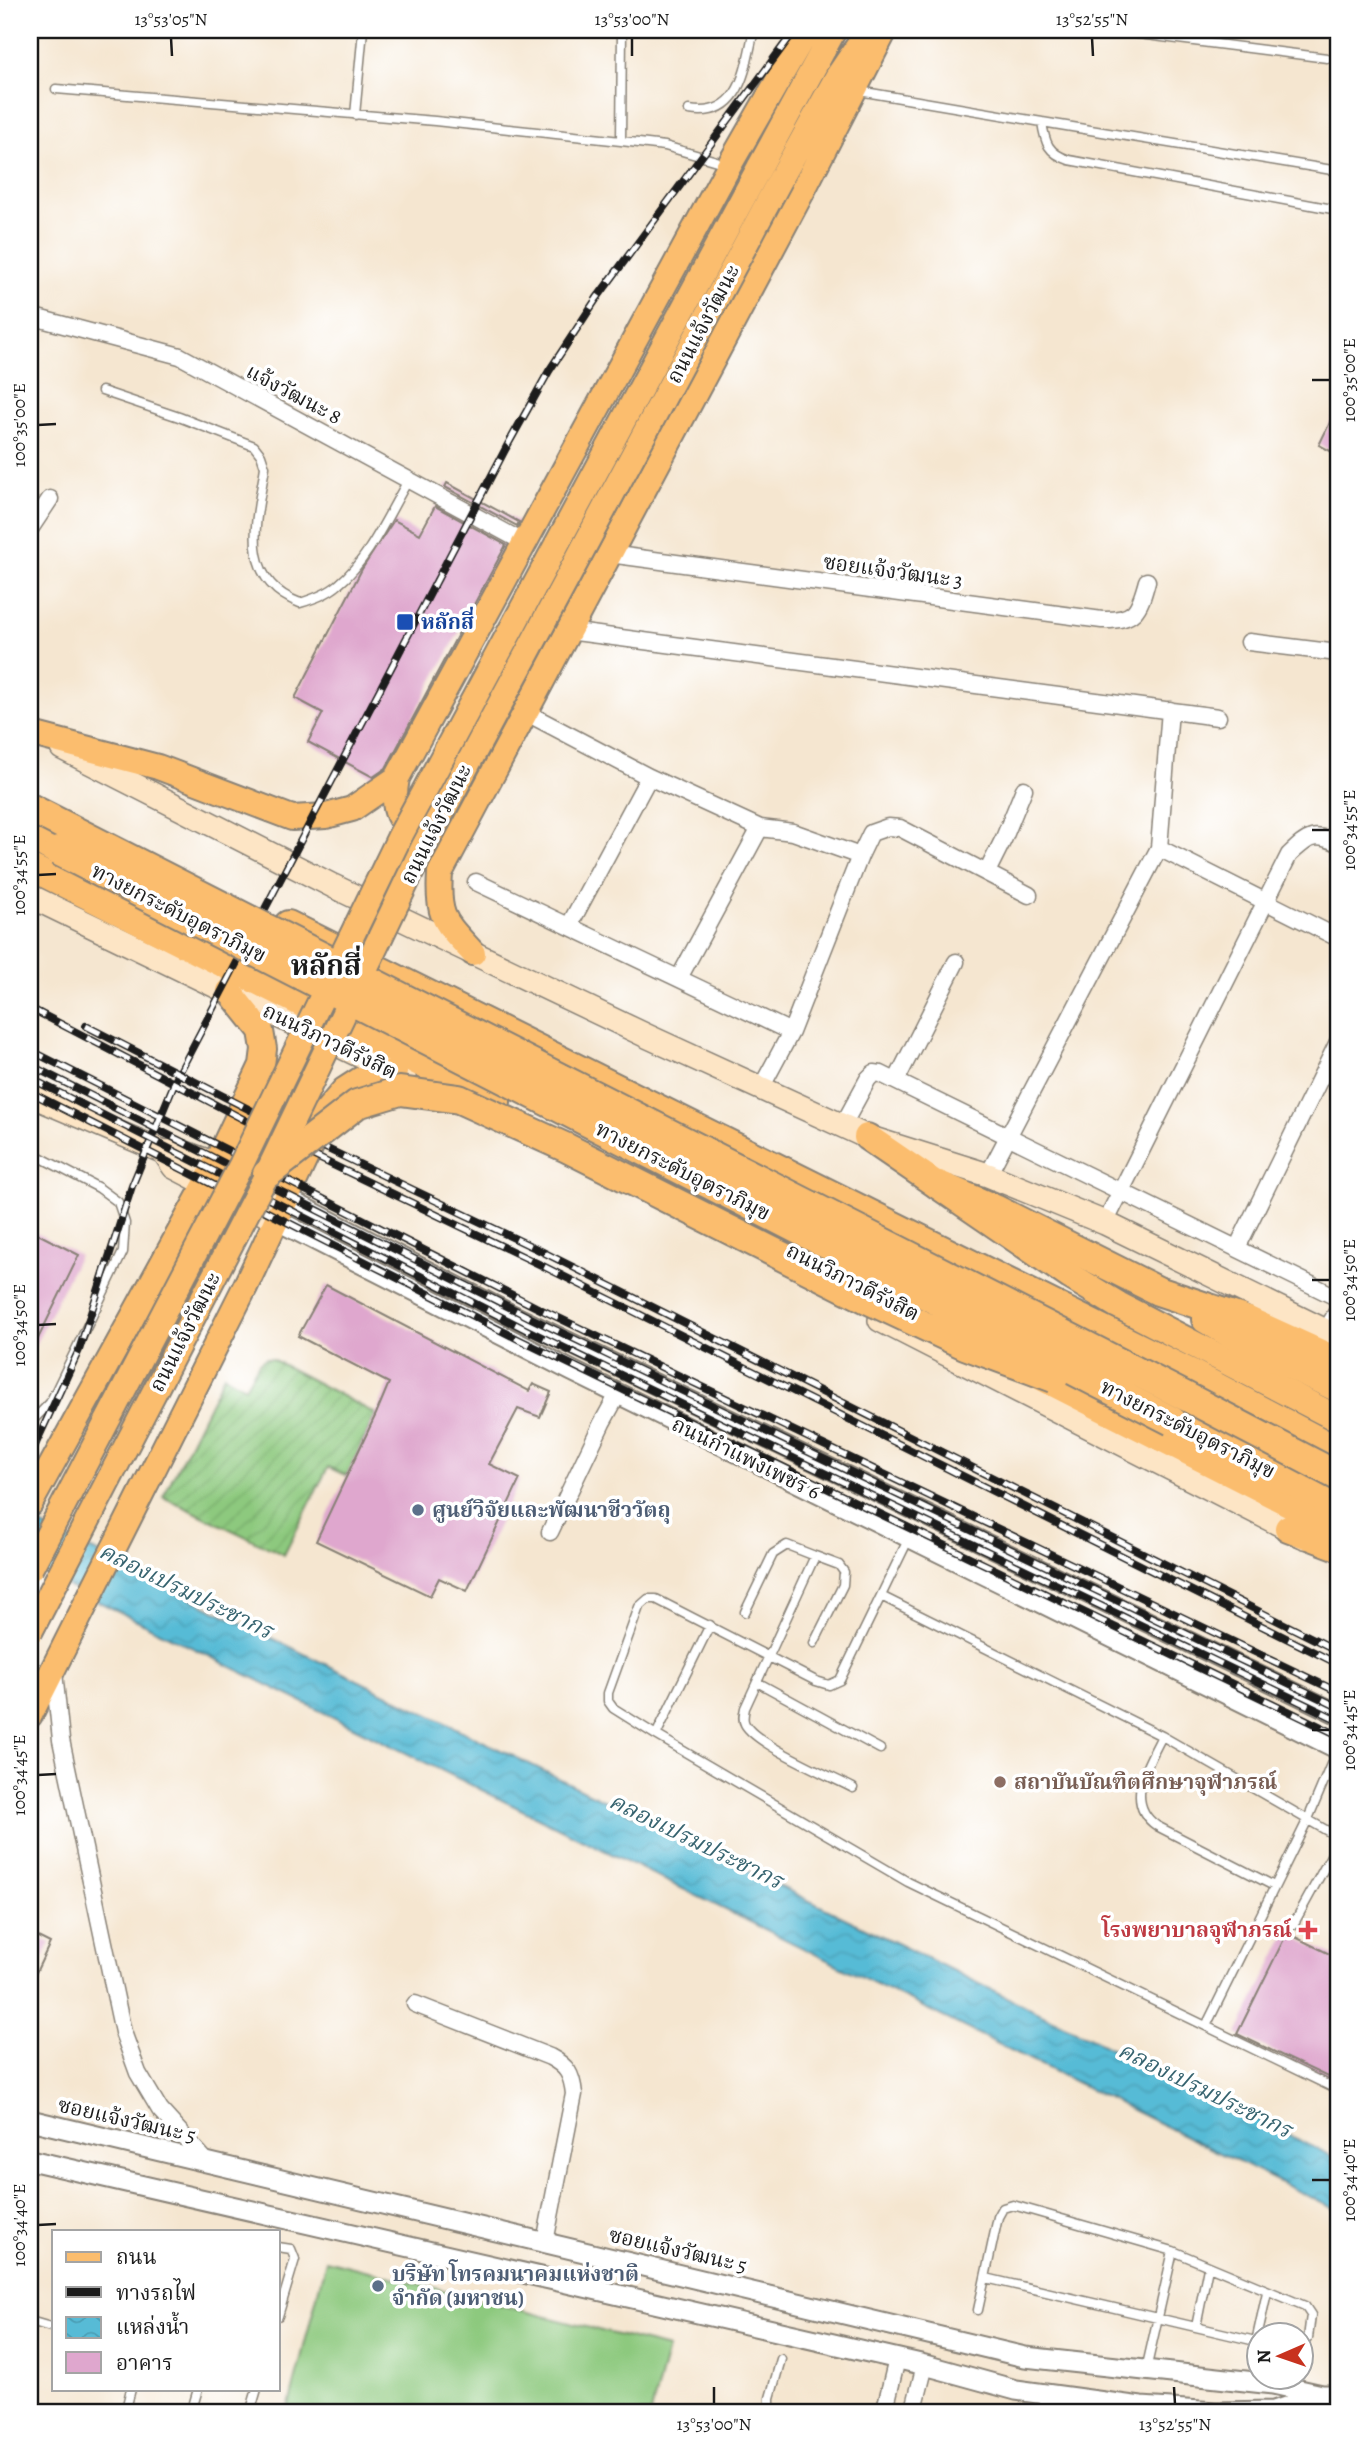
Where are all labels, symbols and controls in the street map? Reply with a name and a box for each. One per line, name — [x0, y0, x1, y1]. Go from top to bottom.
text: 13°53'05"N — [134, 7, 208, 31]
text: 13°53'00"N — [595, 7, 670, 31]
text: 13°52'55"N — [1056, 7, 1128, 31]
street label: ถนนแจ้งวัฒนะ — [660, 260, 746, 388]
text: 100°35'00"E — [1337, 338, 1361, 422]
street label: แจ้งวัฒนะ 8 — [241, 357, 347, 431]
text: 100°35'00"E — [7, 383, 31, 467]
street label: ซอยแจ้งวัฒนะ 3 — [821, 547, 965, 595]
place label: หลักสี่ — [421, 606, 474, 636]
marker: หลักสี่ — [395, 612, 415, 632]
street label: ถนนแจ้งวัฒนะ — [394, 759, 478, 889]
text: 100°34'55"E — [1337, 789, 1361, 871]
text: 100°34'55"E — [7, 834, 31, 916]
street label: ทางยกระดับอุตราภิมุข — [87, 857, 271, 969]
district label: หลักสี่ — [291, 945, 361, 985]
street label: ถนนวิภาวดีรังสิต — [258, 996, 402, 1086]
street label: ทางยกระดับอุตราภิมุข — [591, 1115, 775, 1227]
street label: ถนนวิภาวดีรังสิต — [782, 1236, 924, 1328]
text: 100°34'50"E — [1337, 1239, 1361, 1321]
street label: ถนนแจ้งวัฒนะ — [143, 1267, 227, 1397]
text: 100°34'50"E — [7, 1284, 31, 1366]
street label: ทางยกระดับอุตราภิมุข — [1096, 1373, 1280, 1485]
street label: ถนนกำแพงเพชร 6 — [667, 1410, 825, 1506]
place label: ศูนย์วิจัยและพัฒนาชีววัตถุ — [432, 1496, 671, 1524]
marker: ศูนย์วิจัยและพัฒนาชีววัตถุ — [410, 1502, 426, 1518]
water label: คลองเปรมประชากร — [94, 1536, 280, 1648]
text: 100°34'45"E — [1337, 1689, 1361, 1771]
text: 100°34'45"E — [7, 1734, 31, 1816]
place label: สถาบันบัณฑิตศึกษาจุฬาภรณ์ — [1014, 1768, 1278, 1796]
marker: สถาบันบัณฑิตศึกษาจุฬาภรณ์ — [992, 1774, 1008, 1790]
water label: คลองเปรมประชากร — [604, 1786, 790, 1898]
place label: โรงพยาบาลจุฬาภรณ์ — [1101, 1915, 1292, 1944]
marker: โรงพยาบาลจุฬาภรณ์ — [1298, 1920, 1318, 1940]
water label: คลองเปรมประชากร — [1113, 2035, 1299, 2147]
street label: ซอยแจ้งวัฒนะ 5 — [55, 2091, 199, 2149]
text: 100°34'40"E — [1337, 2138, 1361, 2222]
text: 100°34'40"E — [7, 2183, 31, 2267]
street label: ซอยแจ้งวัฒนะ 5 — [606, 2221, 750, 2279]
legend — [52, 2230, 280, 2390]
text: ถนน — [116, 2243, 157, 2271]
place label: บริษัท โทรคมนาคมแห่งชาติ จำกัด (มหาชน) — [392, 2259, 639, 2312]
text: ทางรถไฟ — [116, 2278, 196, 2307]
marker: บริษัท โทรคมนาคมแห่งชาติ จำกัด (มหาชน) — [370, 2278, 386, 2294]
text: แหล่งน้ำ — [116, 2311, 189, 2341]
north arrow — [1246, 2320, 1316, 2390]
text: อาคาร — [116, 2349, 173, 2377]
text: N — [1251, 2349, 1277, 2364]
text: 13°53'00"N — [677, 2412, 752, 2436]
text: 13°52'55"N — [1139, 2412, 1211, 2436]

